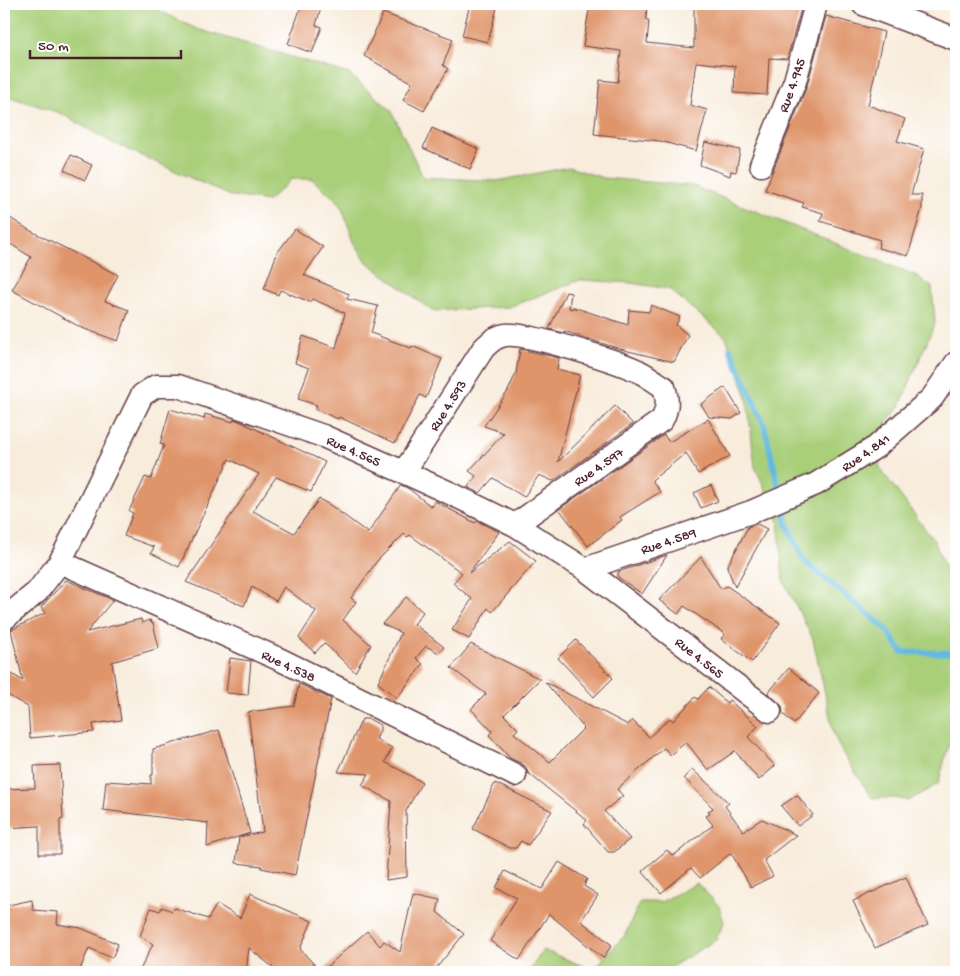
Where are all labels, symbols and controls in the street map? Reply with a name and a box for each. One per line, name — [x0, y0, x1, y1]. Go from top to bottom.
scale bar — [30, 28, 181, 60]
text: 50 m — [38, 38, 69, 56]
street label: Rue 4.945 — [776, 56, 811, 115]
street label: Rue 4.593 — [427, 378, 471, 435]
street label: Rue 4.841 — [839, 431, 894, 477]
street label: Rue 4.565 — [323, 433, 383, 472]
street label: Rue 4.597 — [571, 444, 628, 491]
street label: Rue 4.589 — [639, 525, 699, 560]
street label: Rue 4.565 — [671, 635, 726, 683]
street label: Rue 4.538 — [258, 647, 318, 687]

